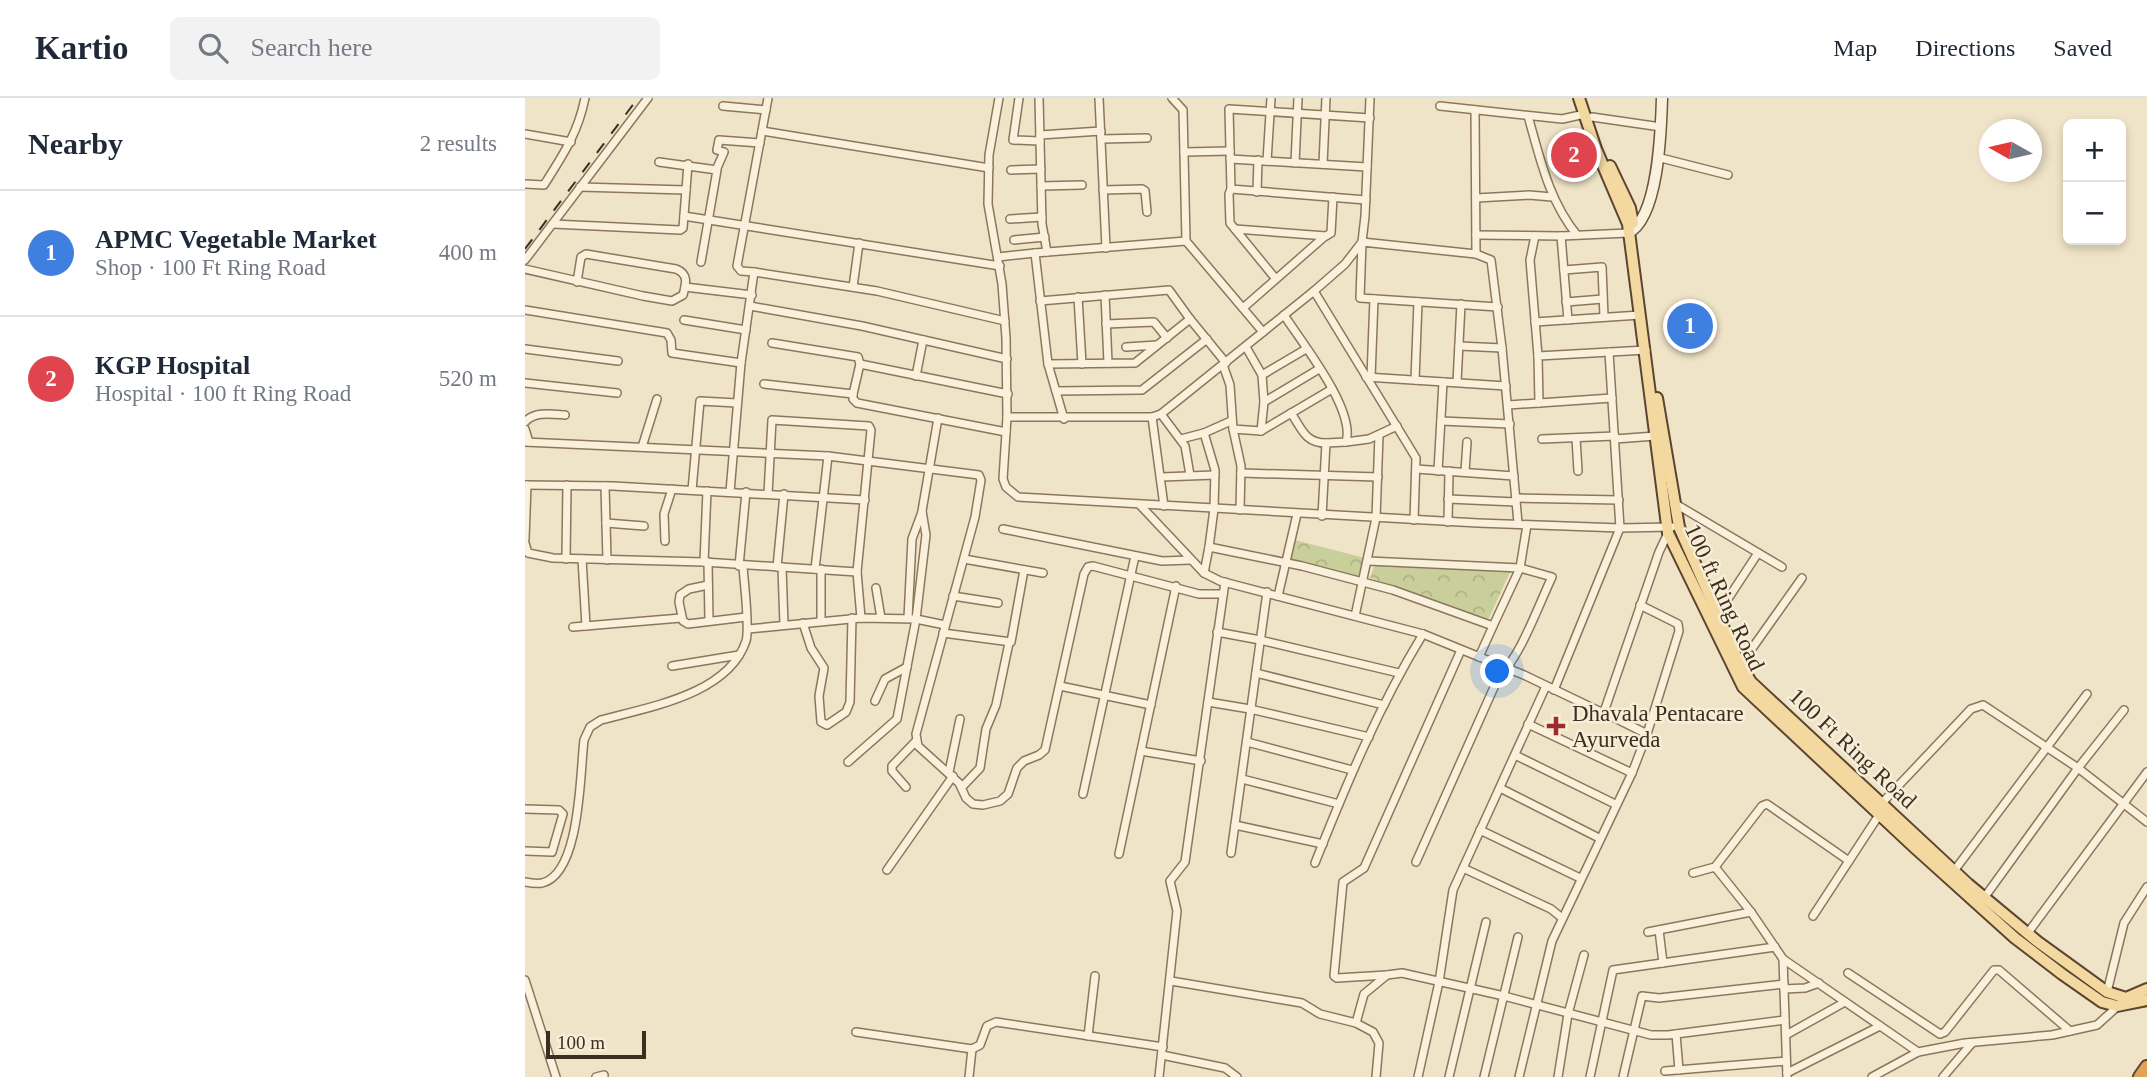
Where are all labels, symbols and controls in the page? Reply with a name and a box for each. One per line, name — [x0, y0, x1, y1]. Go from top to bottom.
search box — [170, 17, 660, 80]
icon: search — [194, 29, 232, 67]
text: Kartio — [35, 30, 128, 66]
text: Search here — [250, 33, 372, 62]
text: Map — [1833, 35, 1877, 61]
text: Directions — [1915, 35, 2015, 61]
text: Saved — [2053, 35, 2112, 61]
north arrow — [1979, 119, 2042, 182]
map controls — [2063, 119, 2126, 245]
button: + — [2063, 119, 2126, 182]
text: Nearby — [28, 127, 123, 160]
pin: 2 — [1551, 129, 1597, 181]
text: 2 results — [420, 131, 497, 156]
button: − — [2063, 182, 2126, 245]
text: APMC Vegetable Market — [95, 225, 377, 254]
text: 1 — [45, 240, 57, 265]
text: 400 m — [439, 240, 497, 265]
text: Shop · 100 Ft Ring Road — [95, 255, 326, 280]
pin: 1 — [1667, 300, 1713, 352]
text: KGP Hospital — [95, 351, 250, 380]
text: 2 — [45, 366, 57, 391]
text: 520 m — [439, 366, 497, 391]
text: Hospital · 100 ft Ring Road — [95, 381, 351, 406]
street label: 100 ft Ring Road — [1680, 520, 1770, 675]
your location — [1480, 654, 1514, 688]
street label: 100 Ft Ring Road — [1784, 683, 1922, 814]
place label: Dhavala Pentacare Ayurveda — [1572, 701, 1744, 752]
marker: Dhavala Pentacare Ayurveda — [1546, 716, 1566, 736]
scale bar — [546, 1028, 646, 1060]
text: 100 m — [557, 1032, 605, 1053]

